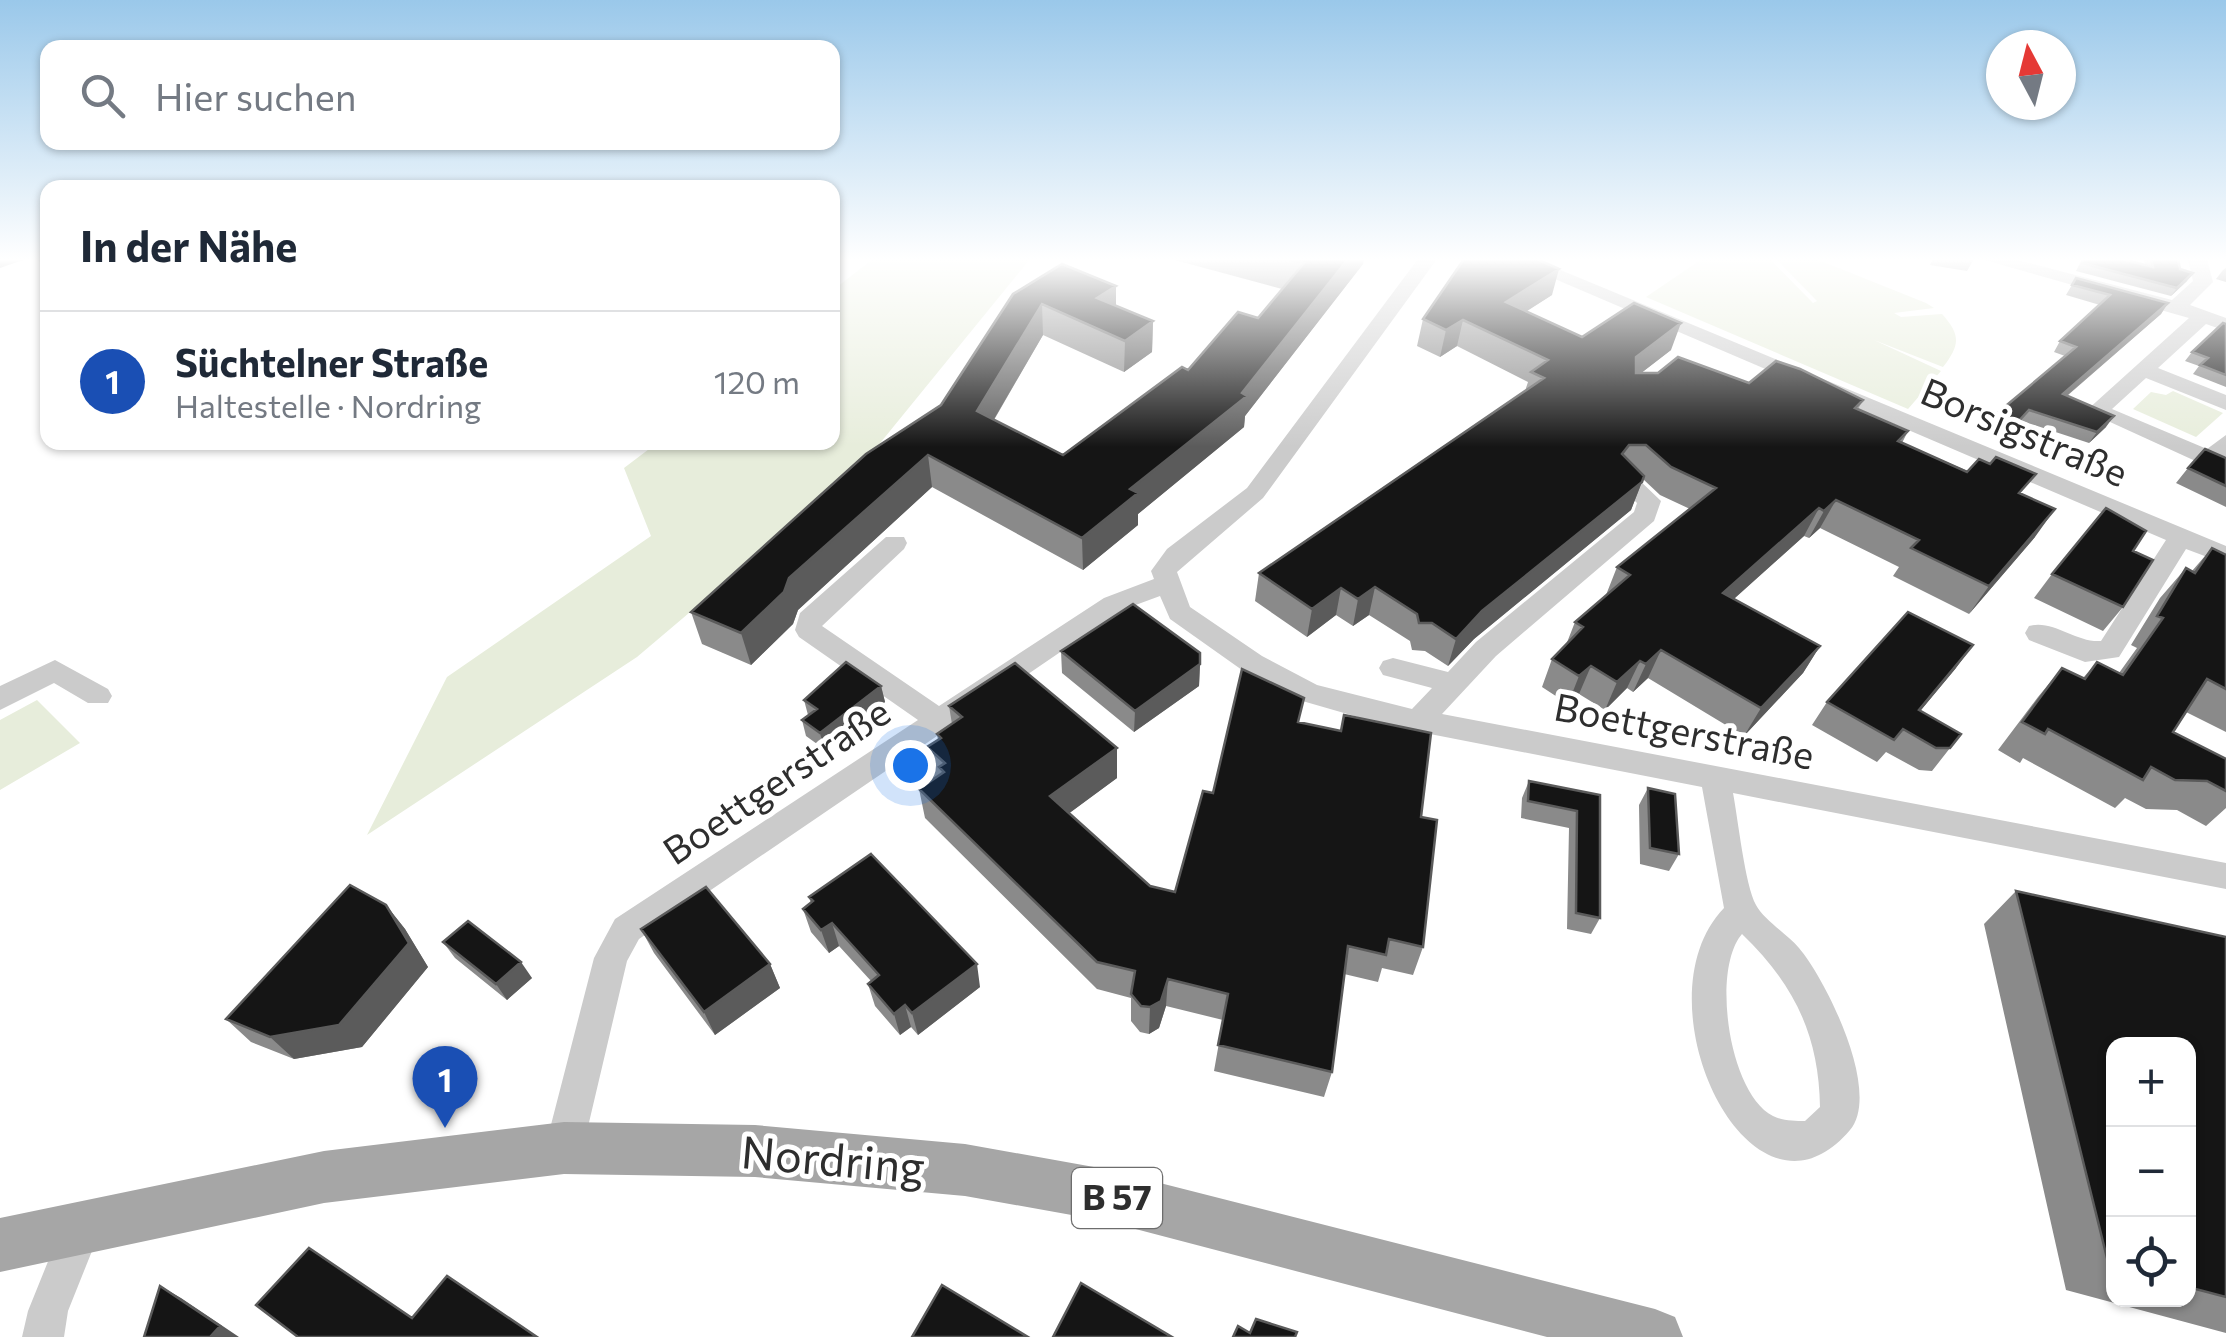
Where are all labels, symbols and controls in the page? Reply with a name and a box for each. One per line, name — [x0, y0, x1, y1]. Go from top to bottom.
north arrow — [1986, 30, 2076, 120]
search box — [40, 40, 840, 150]
icon: search — [75, 68, 130, 123]
text: Hier suchen — [155, 72, 357, 119]
text: In der Nähe — [80, 219, 297, 271]
text: Süchtelner Straße — [175, 338, 488, 385]
text: 1 — [105, 361, 120, 401]
text: 120 m — [714, 361, 800, 401]
street label: Borsigstraße — [1915, 366, 2135, 495]
text: Haltestelle · Nordring — [175, 385, 481, 425]
street label: Boettgerstraße — [1551, 681, 1818, 778]
street label: Boettgerstraße — [653, 687, 898, 873]
your location — [885, 740, 936, 791]
map controls — [2106, 1037, 2196, 1307]
button: + — [2106, 1037, 2196, 1127]
pin: 1 — [412, 1046, 478, 1128]
street label: Nordring — [739, 1122, 927, 1193]
button: − — [2106, 1127, 2196, 1217]
road number: B 57 — [1072, 1168, 1162, 1228]
button: locate — [2106, 1217, 2196, 1307]

